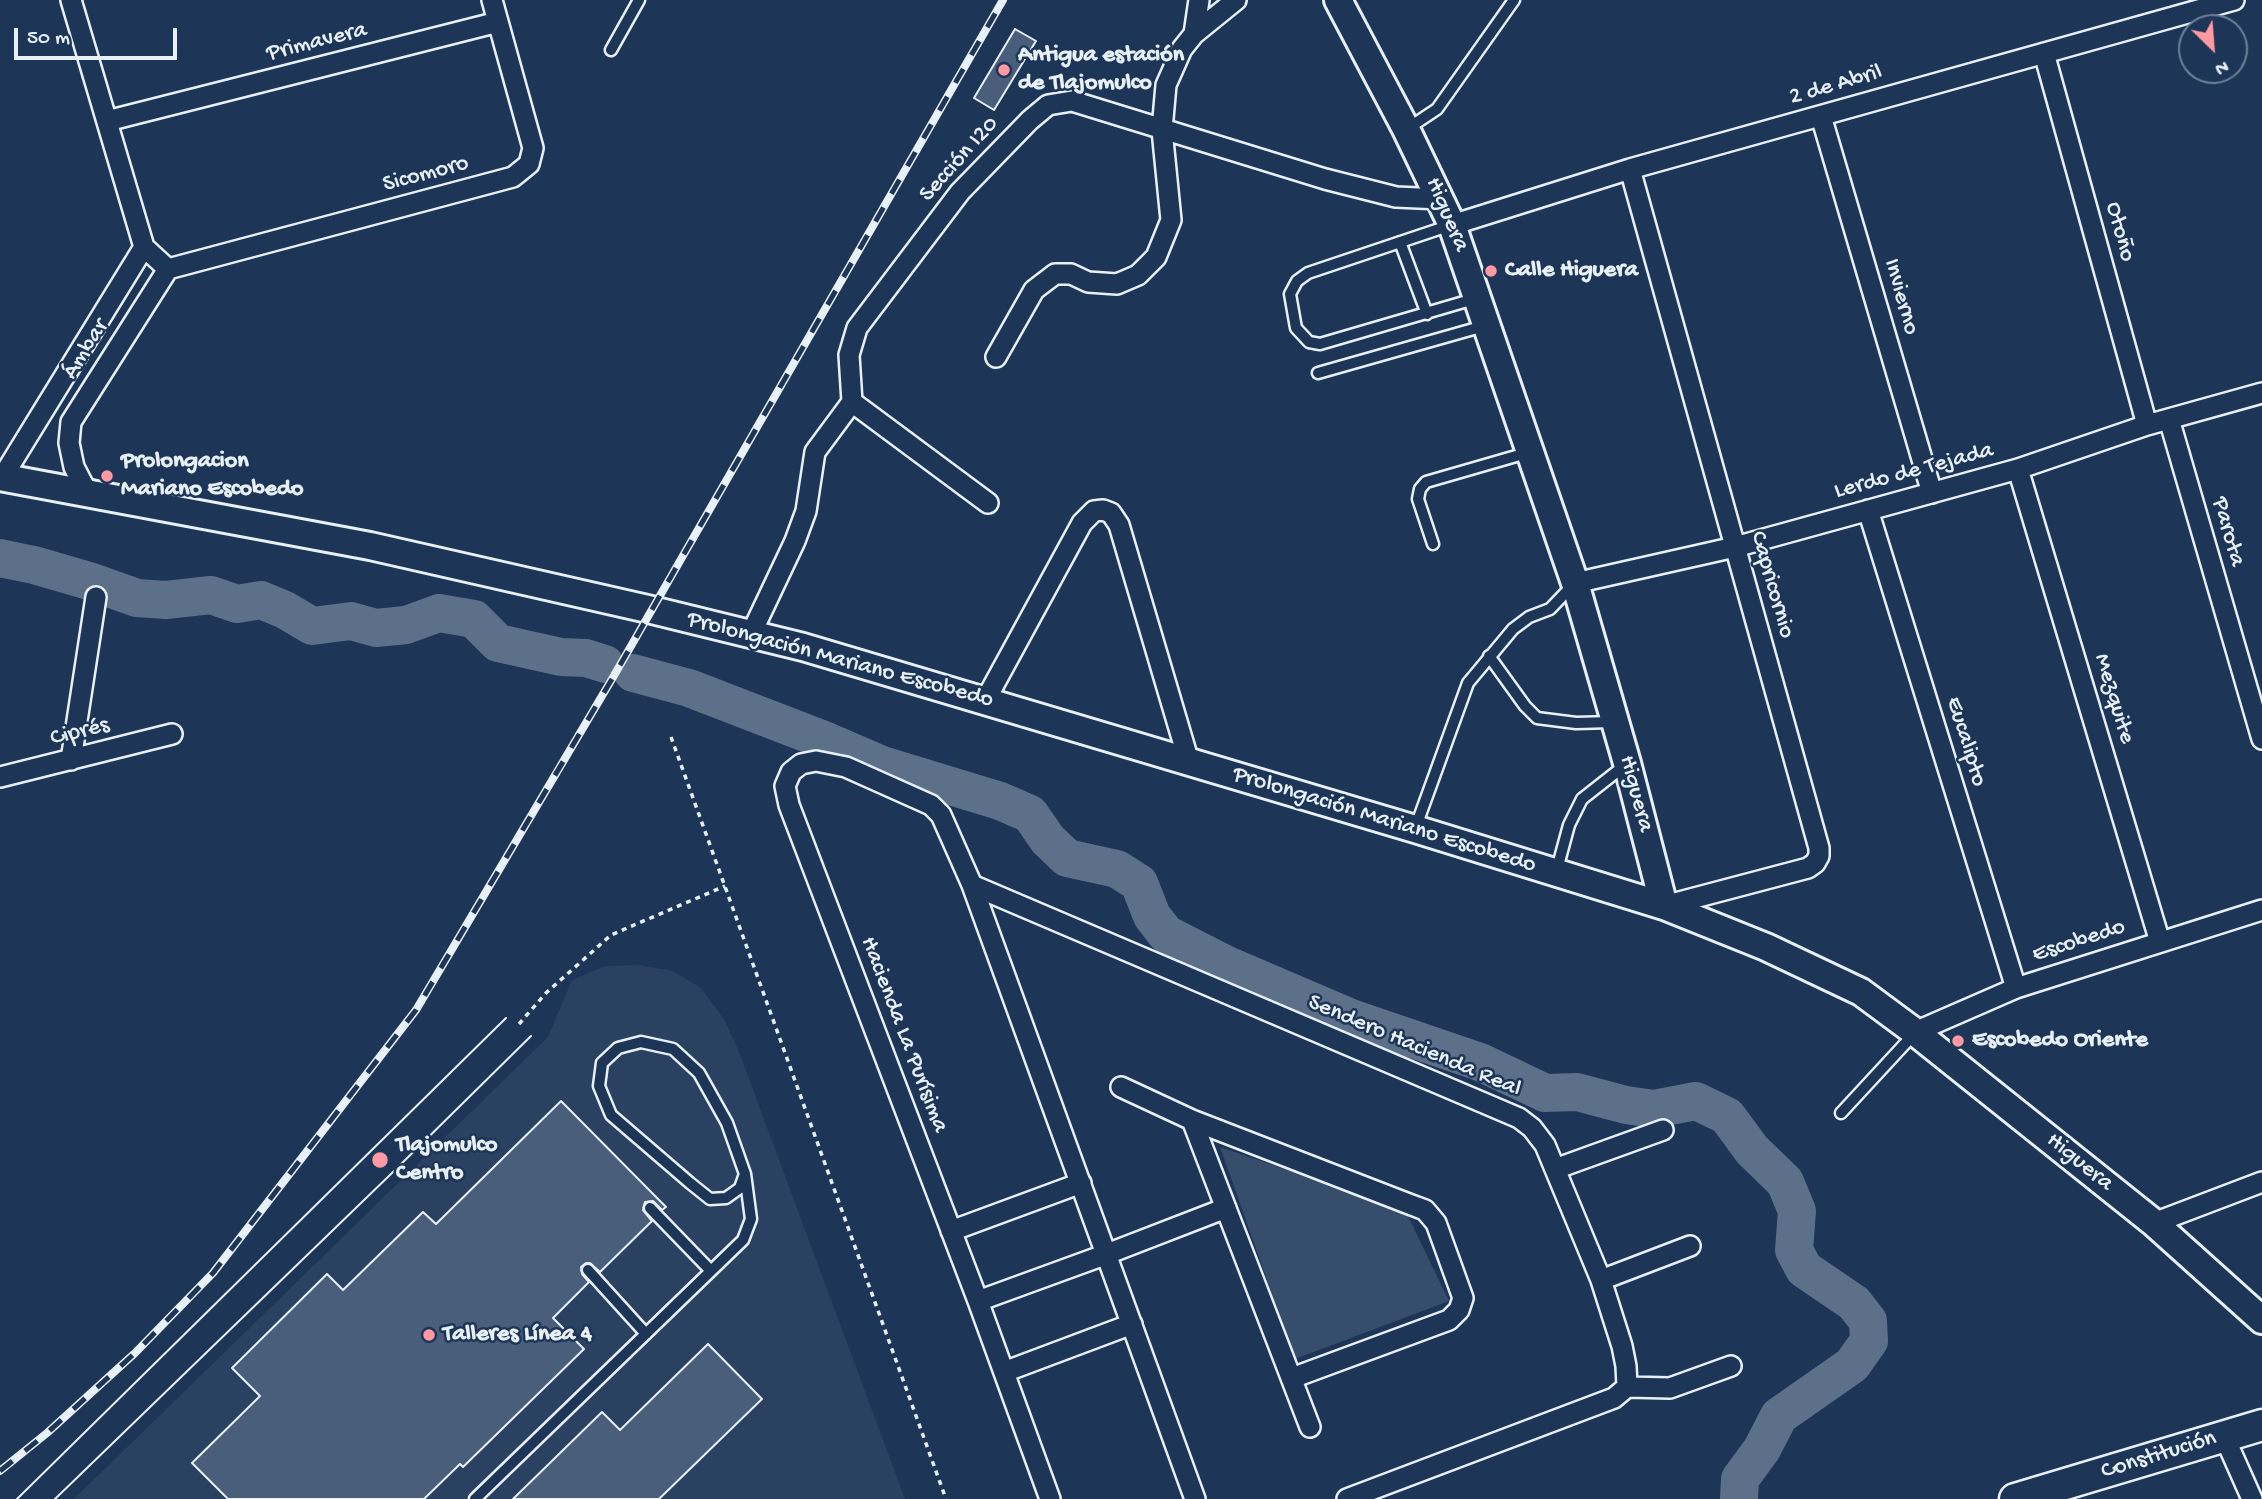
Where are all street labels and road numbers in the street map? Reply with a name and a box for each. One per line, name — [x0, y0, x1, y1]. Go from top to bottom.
street label: Primavera — [264, 17, 370, 69]
street label: 2 de Abril — [1786, 59, 1886, 113]
street label: Sección I20 — [914, 111, 1006, 209]
street label: Sicomoro — [380, 150, 472, 200]
street label: Higuera — [1418, 173, 1474, 257]
street label: Otoño — [2097, 199, 2141, 265]
street label: Invierno — [1875, 256, 1925, 338]
street label: Ámbar — [57, 315, 117, 385]
street label: Lerdo de Tejada — [1831, 437, 1997, 507]
street label: Parota — [2203, 494, 2251, 570]
street label: Capricornio — [1742, 528, 1800, 642]
street label: Prolongación Mariano Escobedo — [684, 606, 996, 716]
street label: Mezquite — [2086, 651, 2140, 747]
street label: Eucalipto — [1938, 694, 1992, 790]
street label: Ciprés — [48, 712, 112, 754]
street label: Higuera — [1611, 753, 1659, 835]
street label: Prolongación Mariano Escobedo — [1229, 761, 1539, 881]
street label: Escobedo — [2029, 913, 2129, 971]
street label: Hacienda La Purísima — [852, 933, 954, 1137]
street label: Sendero Hacienda Real — [1303, 989, 1525, 1105]
street label: Higuera — [2040, 1127, 2118, 1199]
street label: Constitución — [2098, 1425, 2220, 1487]

